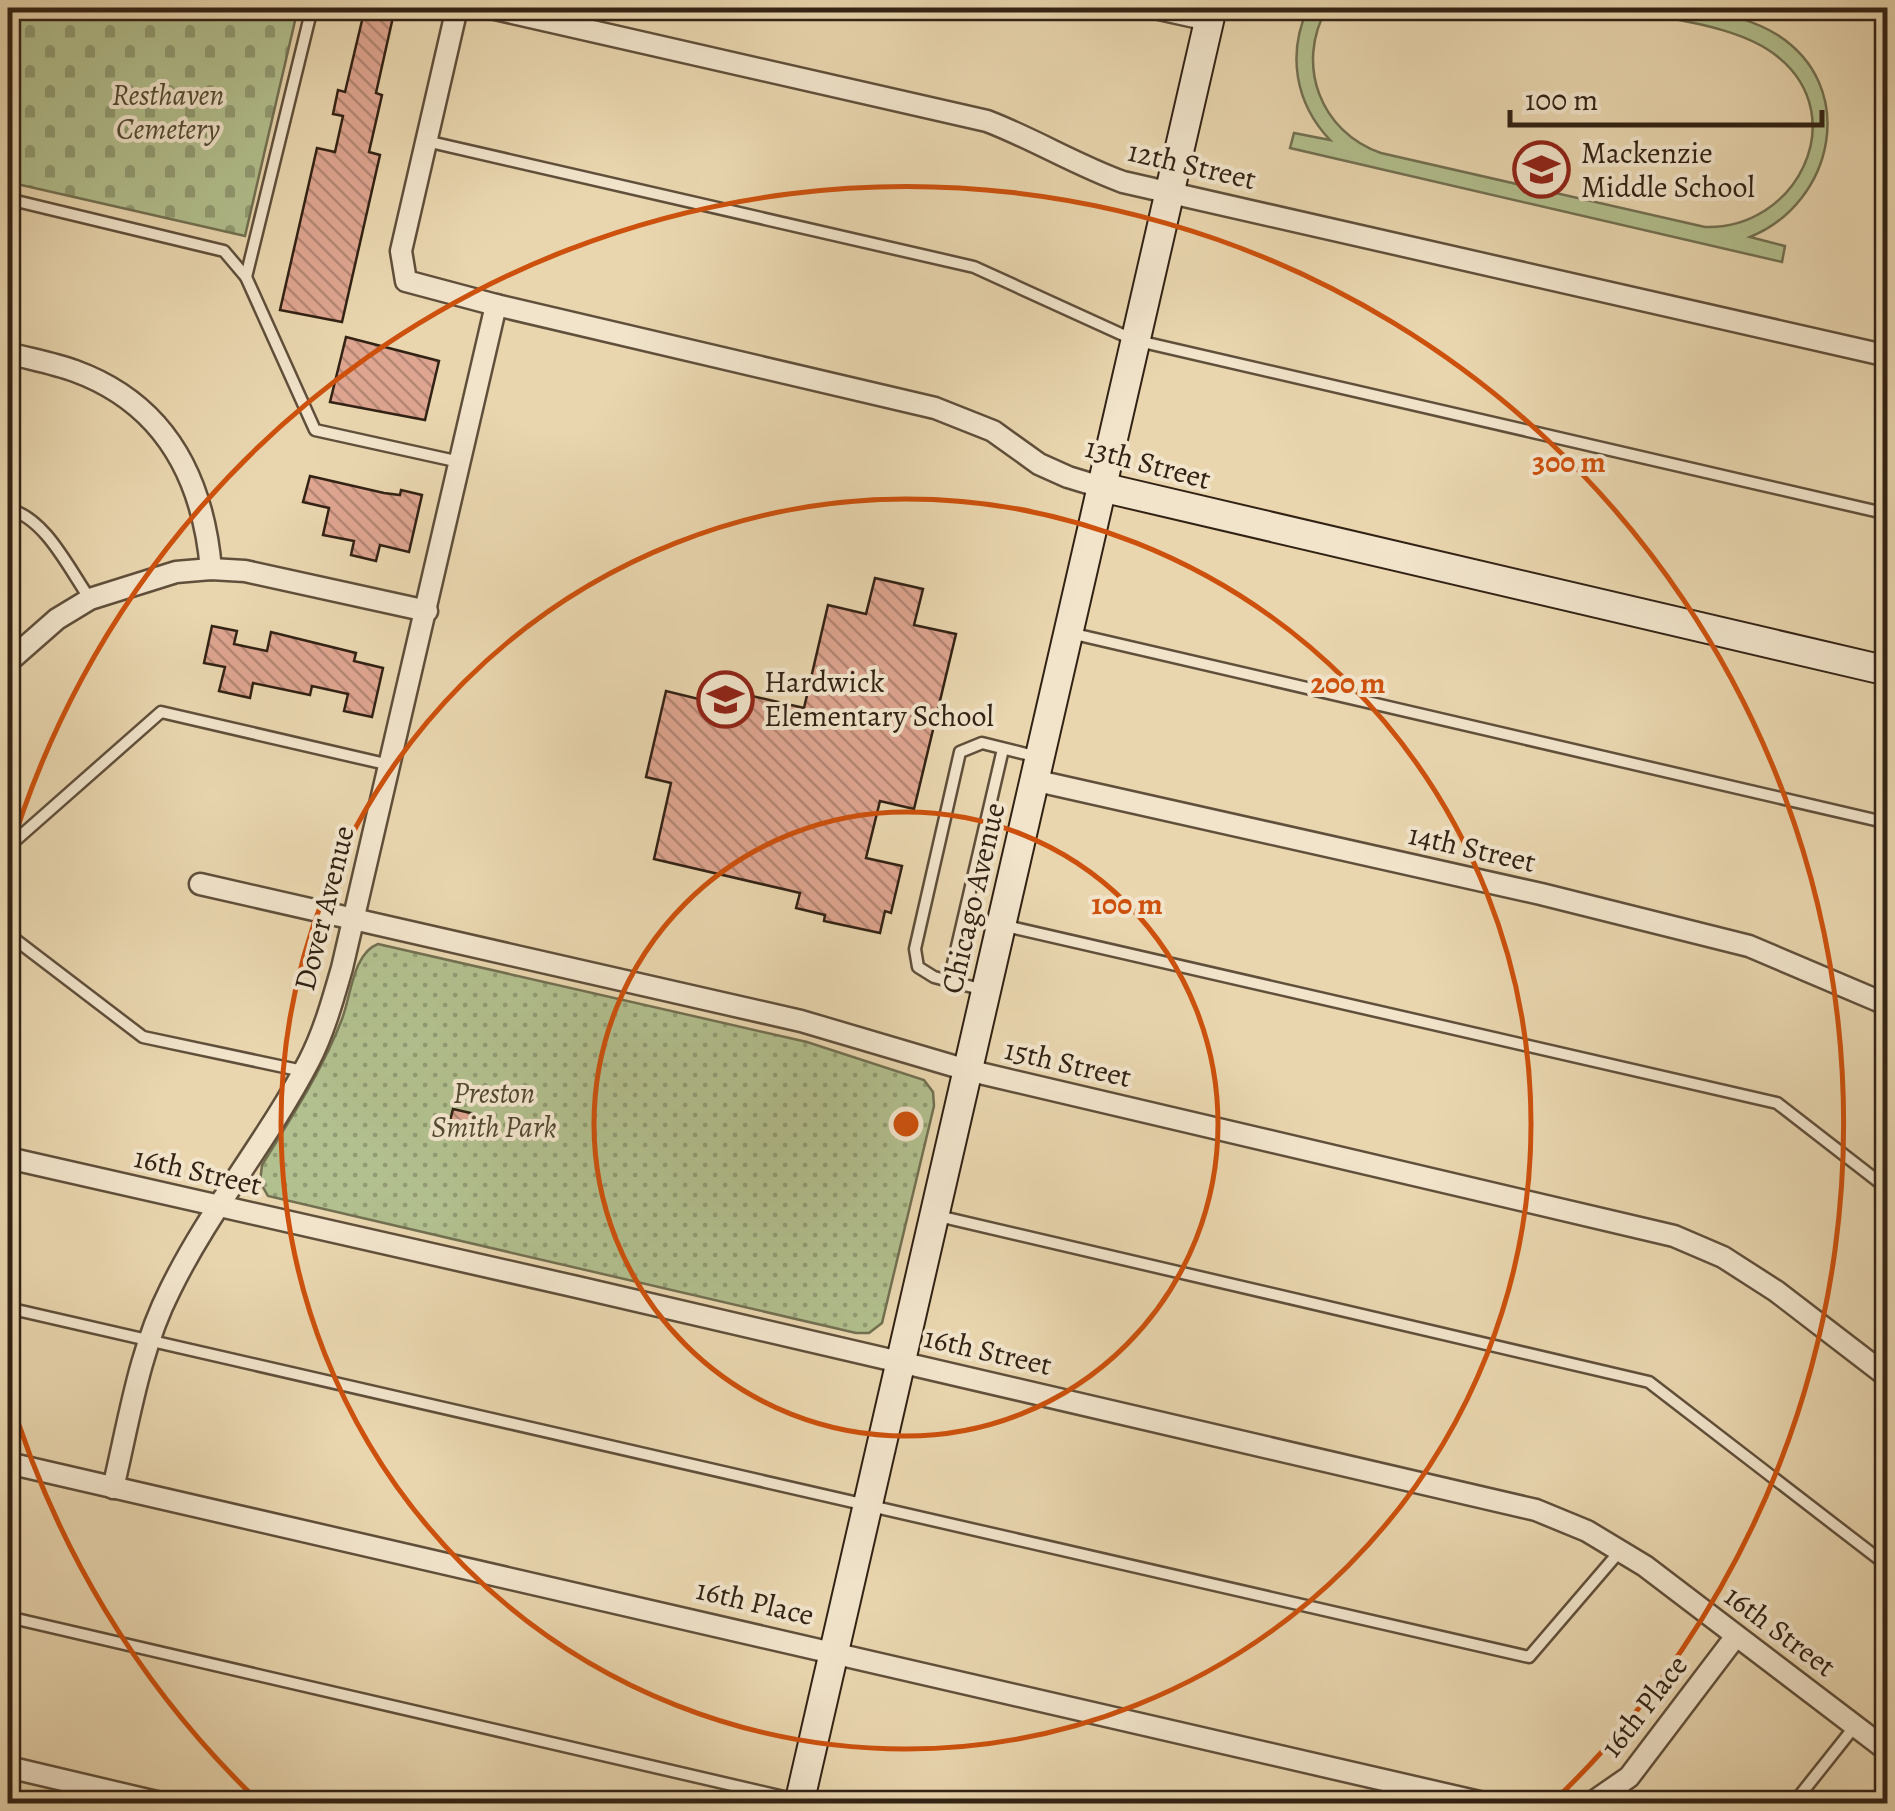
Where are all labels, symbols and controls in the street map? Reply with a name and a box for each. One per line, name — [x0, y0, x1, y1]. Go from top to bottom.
scale bar — [1510, 65, 1822, 127]
park label: Resthaven Cemetery — [112, 75, 224, 149]
text: 100 m — [1525, 80, 1598, 120]
street label: 12th Street — [1124, 131, 1260, 199]
place label: Mackenzie Middle School — [1581, 133, 1755, 207]
school or university icon: Mackenzie Middle School — [1512, 140, 1572, 200]
street label: 13th Street — [1081, 427, 1215, 499]
text: 300 m — [1532, 442, 1606, 482]
place label: Hardwick Elementary School — [764, 662, 994, 736]
text: 200 m — [1310, 663, 1386, 703]
school or university icon: Hardwick Elementary School — [695, 669, 755, 729]
street label: Chicago Avenue — [932, 799, 1014, 997]
street label: 14th Street — [1404, 814, 1540, 882]
street label: Dover Avenue — [284, 821, 364, 995]
text: 100 m — [1091, 884, 1163, 924]
street label: 15th Street — [1001, 1029, 1135, 1097]
park label: Preston Smith Park — [431, 1073, 557, 1147]
centre of rings — [888, 1106, 924, 1142]
street label: 16th Street — [130, 1137, 266, 1205]
street label: 16th Street — [920, 1317, 1056, 1385]
street label: 16th Place — [692, 1569, 818, 1635]
street label: 16th Street — [1716, 1576, 1844, 1686]
street label: 16th Place — [1591, 1647, 1697, 1765]

